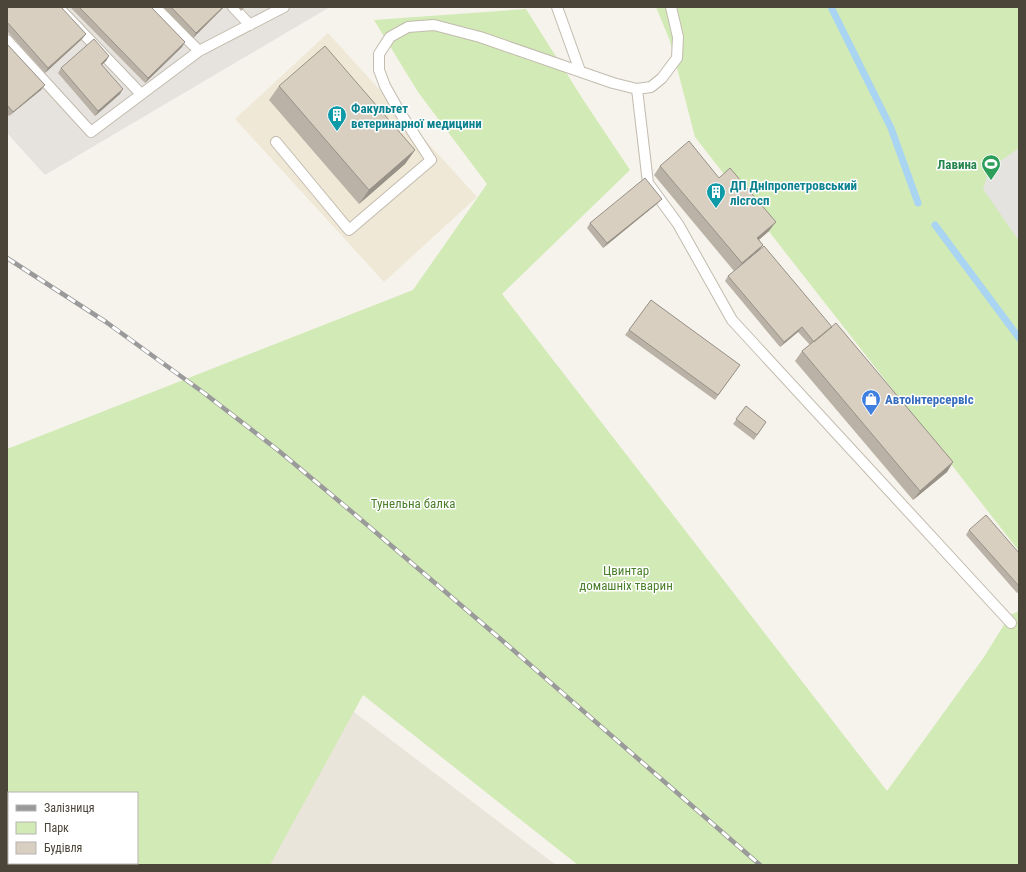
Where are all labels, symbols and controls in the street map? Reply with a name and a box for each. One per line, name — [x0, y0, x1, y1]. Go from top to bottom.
place label: Факультет ветеринарної медицини — [351, 101, 482, 131]
building icon: Факультет ветеринарної медицини — [326, 104, 348, 132]
sports icon: Лавина — [980, 153, 1002, 181]
place label: Лавина — [937, 157, 977, 172]
place label: ДП Дніпропетровський лісгосп — [730, 178, 857, 208]
building icon: ДП Дніпропетровський лісгосп — [705, 181, 727, 209]
shop icon: Автоінтерсервіс — [860, 388, 882, 416]
place label: Автоінтерсервіс — [885, 392, 974, 407]
park label: Тунельна балка — [371, 496, 455, 511]
park label: Цвинтар домашніх тварин — [579, 563, 673, 593]
legend — [8, 792, 138, 864]
text: Залізниця — [44, 801, 95, 815]
text: Парк — [44, 821, 69, 835]
text: Будівля — [44, 841, 82, 855]

